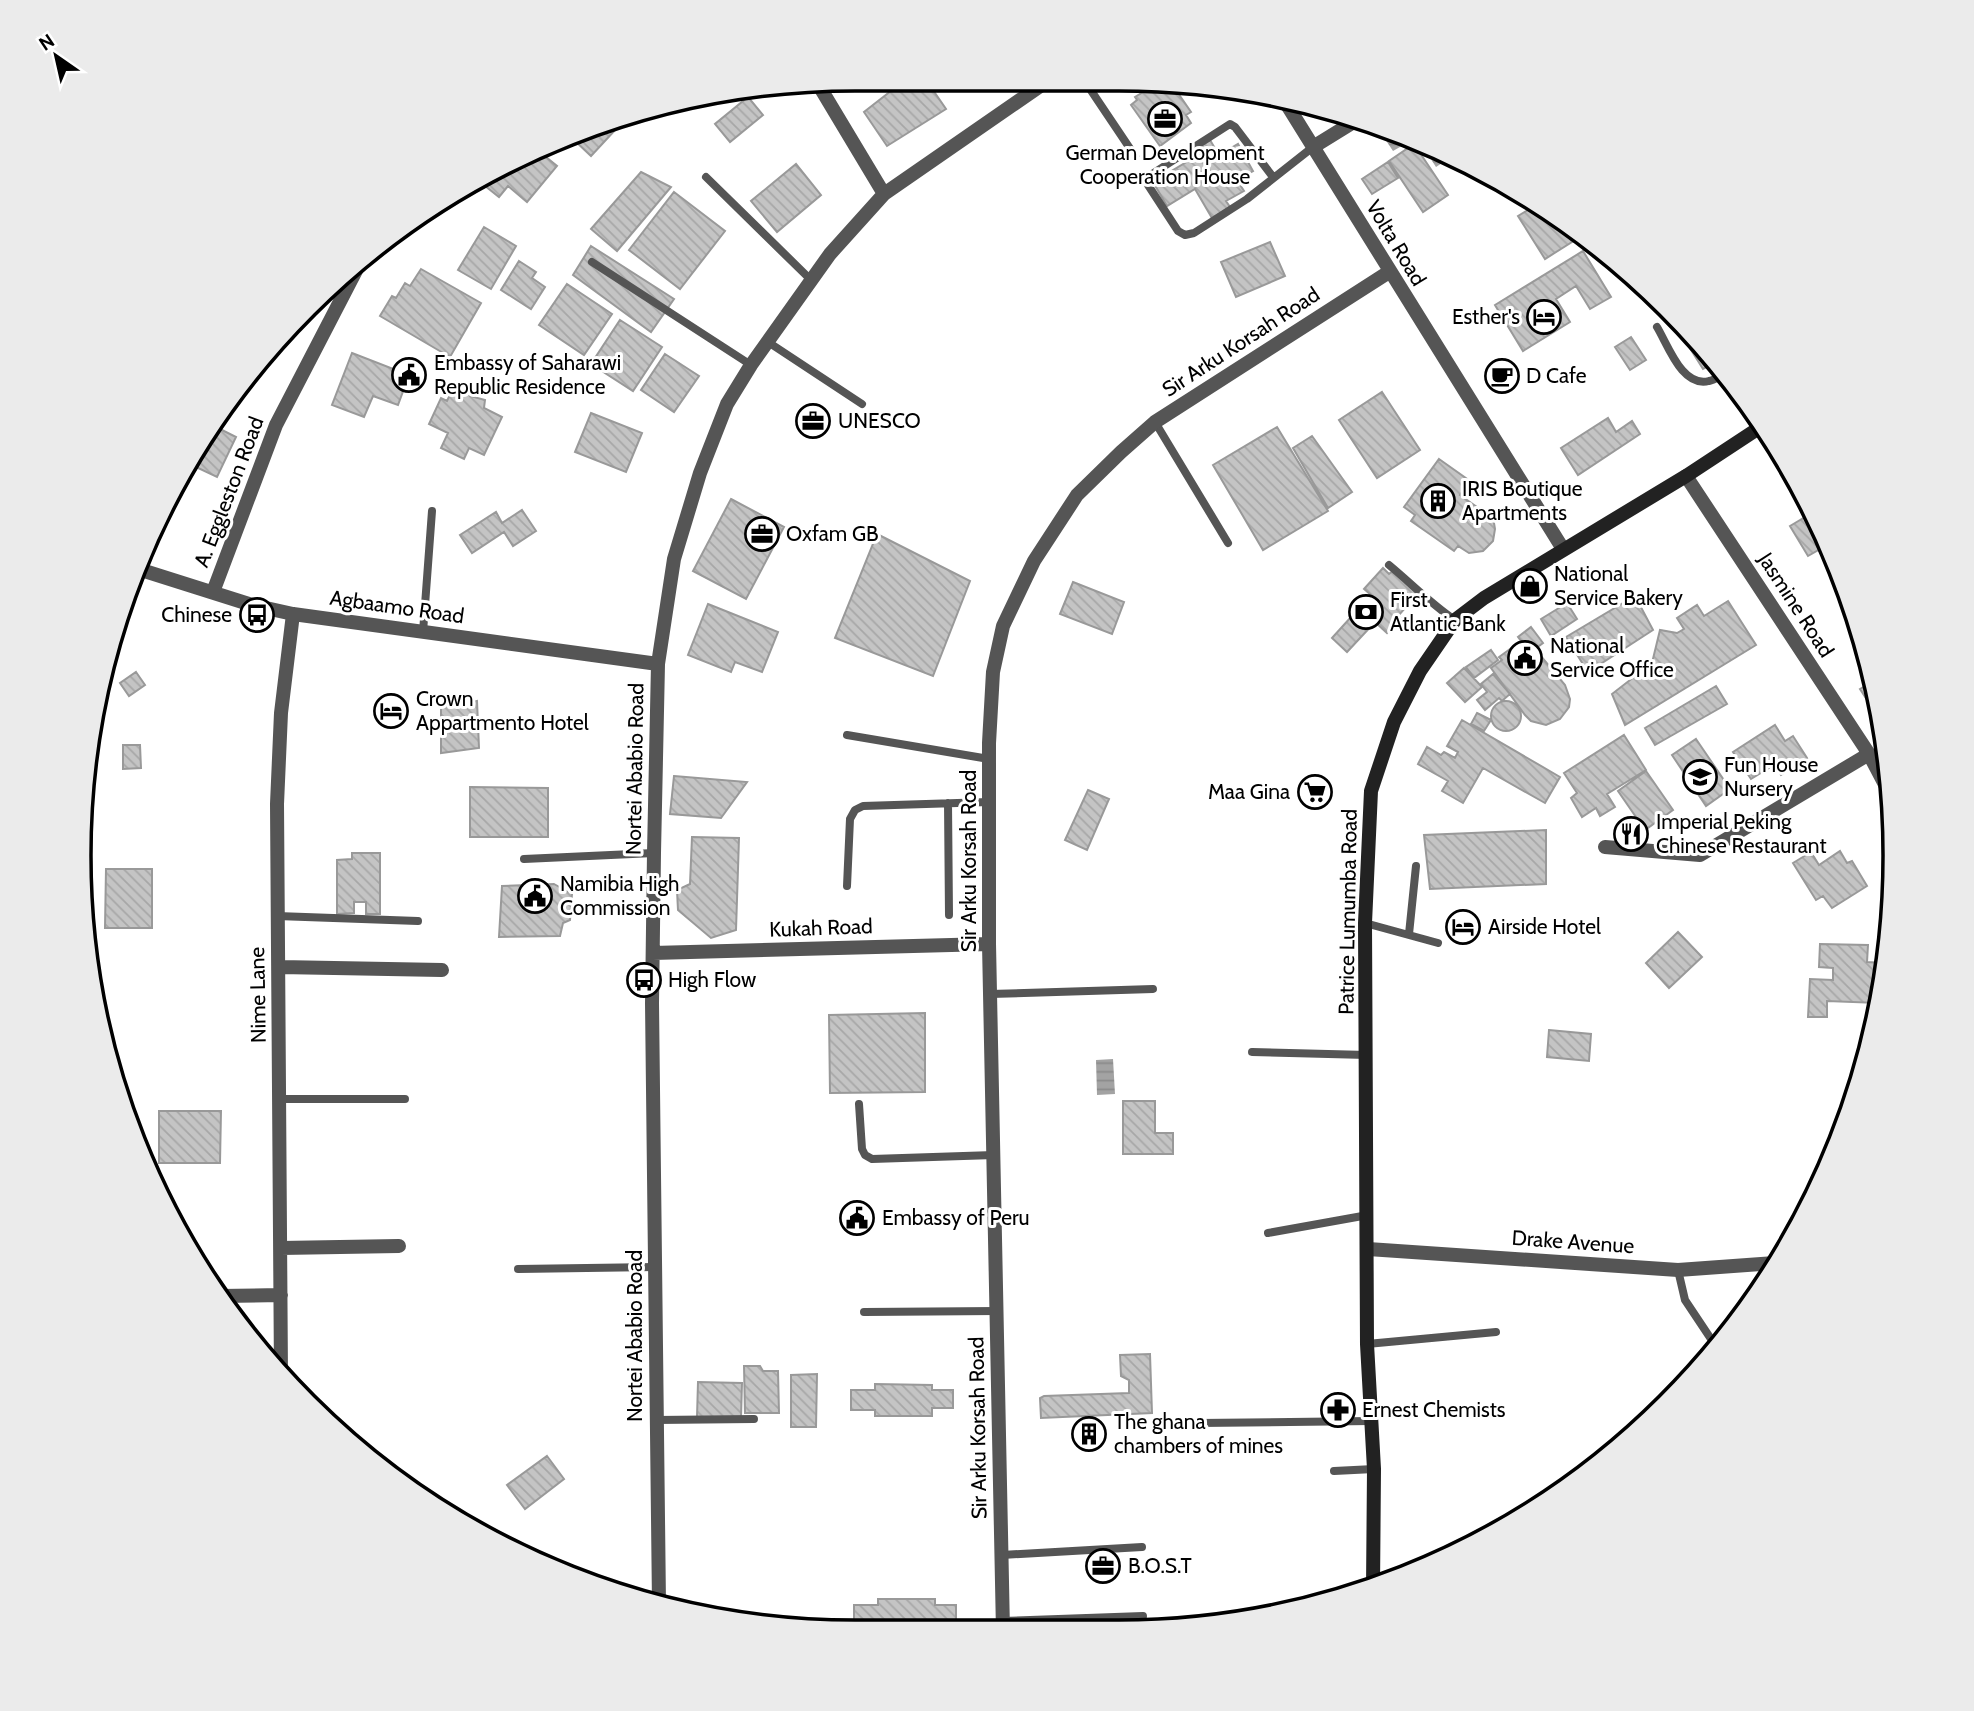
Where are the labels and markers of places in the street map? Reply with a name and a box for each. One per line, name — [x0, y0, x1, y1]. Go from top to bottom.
office icon: German Development Cooperation House — [1146, 100, 1184, 138]
place label: German Development Cooperation House — [1066, 140, 1264, 189]
hotel icon: Esther's — [1525, 298, 1563, 336]
place label: Esther's — [1452, 304, 1520, 329]
place label: Embassy of Saharawi Republic Residence — [434, 350, 621, 399]
public building icon: Embassy of Saharawi Republic Residence — [390, 356, 428, 394]
cafe icon: D Cafe — [1483, 357, 1521, 395]
place label: D Cafe — [1526, 363, 1587, 388]
office icon: UNESCO — [794, 402, 832, 440]
place label: UNESCO — [838, 408, 921, 433]
place label: IRIS Boutique Apartments — [1462, 476, 1583, 525]
building icon: IRIS Boutique Apartments — [1419, 482, 1457, 520]
office icon: Oxfam GB — [743, 515, 781, 553]
place label: Oxfam GB — [786, 521, 879, 546]
place label: National Service Bakery — [1554, 561, 1683, 610]
shop icon: National Service Bakery — [1511, 567, 1549, 605]
place label: First Atlantic Bank — [1390, 587, 1506, 636]
bank icon: First Atlantic Bank — [1347, 593, 1385, 631]
bus stop icon: Chinese — [238, 596, 276, 634]
place label: Chinese — [161, 602, 232, 627]
place label: National Service Office — [1550, 633, 1674, 682]
public building icon: National Service Office — [1506, 639, 1544, 677]
place label: Crown Appartmento Hotel — [416, 686, 589, 735]
hotel icon: Crown Appartmento Hotel — [372, 692, 410, 730]
place label: Fun House Nursery — [1724, 752, 1818, 801]
school or university icon: Fun House Nursery — [1681, 758, 1719, 796]
supermarket icon: Maa Gina — [1296, 773, 1334, 811]
place label: Maa Gina — [1208, 779, 1290, 804]
place label: Imperial Peking Chinese Restaurant — [1656, 809, 1827, 858]
restaurant icon: Imperial Peking Chinese Restaurant — [1612, 815, 1650, 853]
place label: Namibia High Commission — [560, 871, 679, 920]
public building icon: Namibia High Commission — [516, 877, 554, 915]
hotel icon: Airside Hotel — [1444, 908, 1482, 946]
place label: Airside Hotel — [1488, 914, 1601, 939]
bus stop icon: High Flow — [625, 961, 663, 999]
place label: High Flow — [668, 967, 756, 992]
public building icon: Embassy of Peru — [838, 1199, 876, 1237]
place label: Embassy of Peru — [882, 1205, 1030, 1230]
pharmacy icon: Ernest Chemists — [1319, 1391, 1357, 1429]
place label: Ernest Chemists — [1362, 1397, 1506, 1422]
place label: The ghana chambers of mines — [1114, 1409, 1283, 1458]
building icon: The ghana chambers of mines — [1070, 1415, 1108, 1453]
office icon: B.O.S.T — [1084, 1547, 1122, 1585]
place label: B.O.S.T — [1128, 1553, 1192, 1578]

